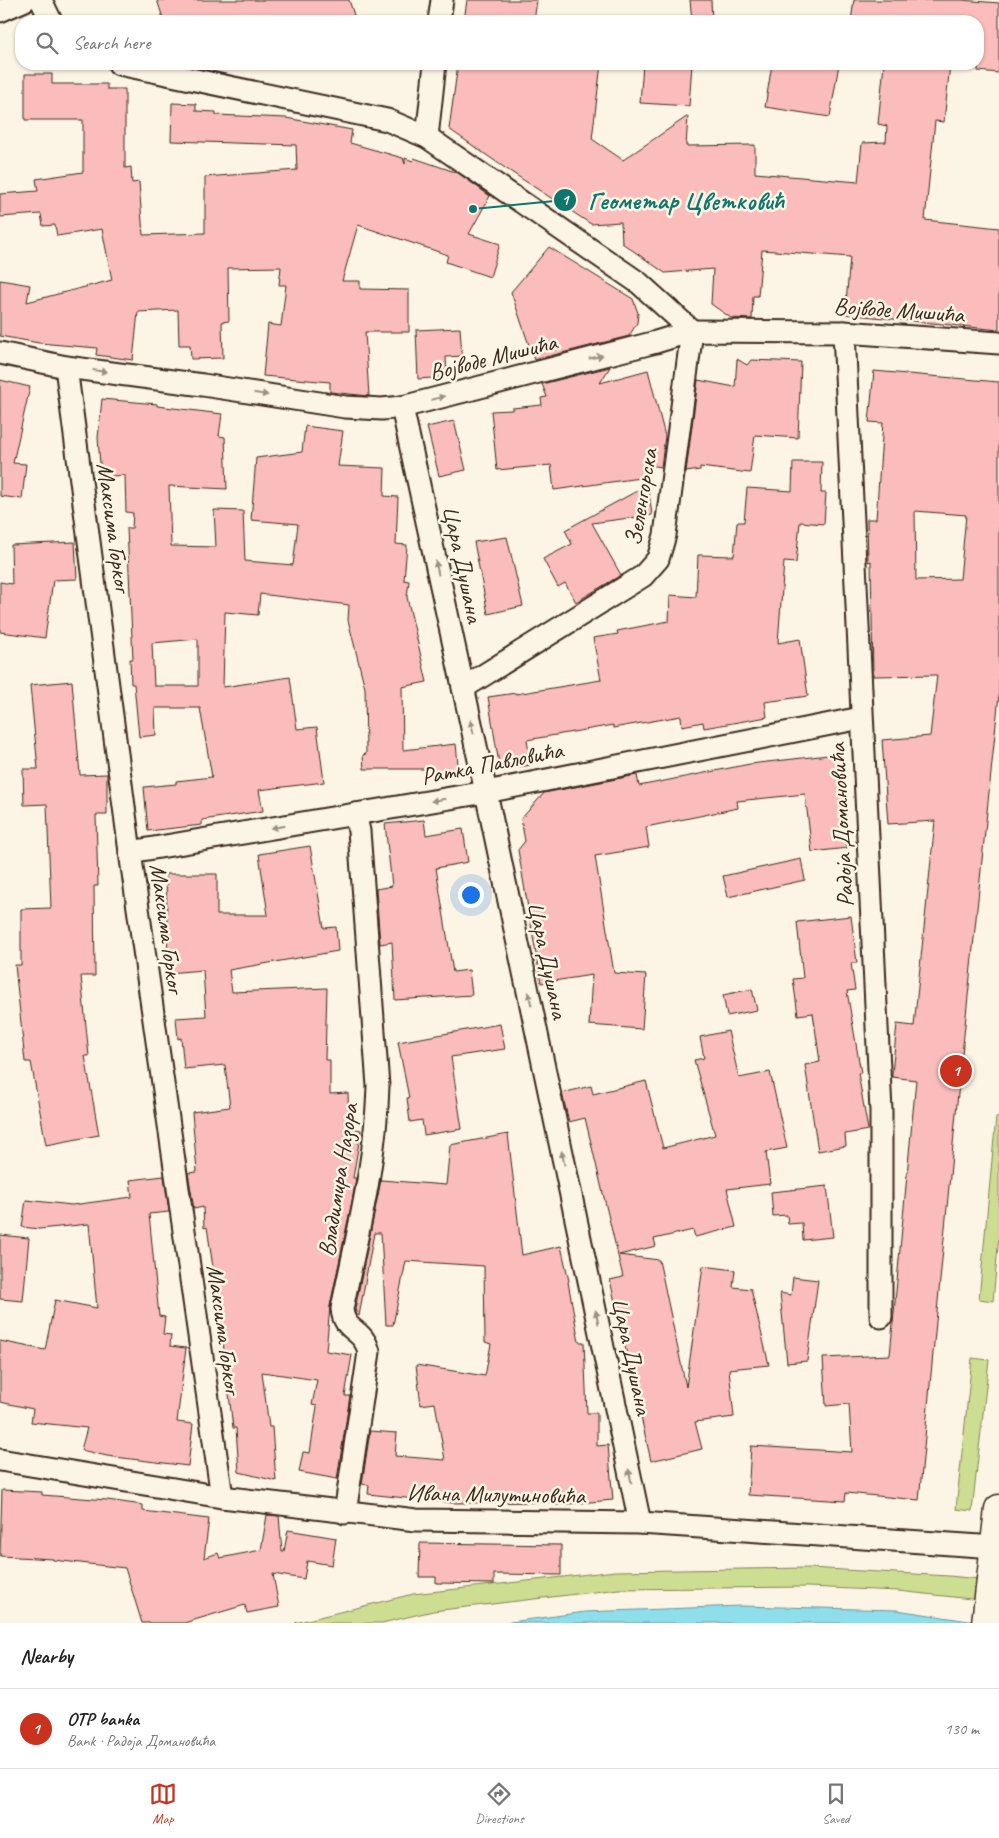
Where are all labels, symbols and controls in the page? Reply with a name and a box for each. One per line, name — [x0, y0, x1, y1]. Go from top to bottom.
search box — [15, 15, 984, 70]
icon: search — [33, 29, 61, 57]
text: Search here — [73, 31, 150, 55]
callout: Геометар Цветковић — [553, 180, 794, 220]
text: Геометар Цветковић — [588, 185, 786, 217]
text: 1 — [562, 191, 571, 210]
street label: Војводе Мишића — [833, 290, 967, 330]
street label: Војводе Мишића — [426, 326, 561, 387]
one-way arrow — [588, 353, 603, 361]
one-way arrow — [92, 367, 108, 375]
one-way arrow — [253, 390, 269, 398]
one-way arrow — [431, 394, 446, 402]
street label: Зеленгорска — [618, 445, 665, 548]
street label: Максима Горког — [90, 461, 138, 597]
street label: Цара Душана — [436, 503, 490, 627]
one-way arrow — [433, 561, 441, 576]
one-way arrow — [467, 719, 475, 735]
street label: Ратка Павловића — [419, 734, 567, 791]
street label: Радоја Домановића — [822, 741, 860, 908]
one-way arrow — [430, 796, 446, 804]
one-way arrow — [270, 823, 286, 831]
street label: Максима Горког — [143, 862, 191, 998]
your location — [458, 882, 484, 908]
street label: Цара Душана — [521, 899, 575, 1023]
one-way arrow — [525, 990, 533, 1006]
pin: 1 — [940, 1052, 972, 1090]
street label: Владимира Назора — [311, 1100, 365, 1259]
one-way arrow — [559, 1150, 567, 1165]
street label: Максима Горког — [200, 1263, 248, 1399]
street label: Цара Душана — [605, 1295, 659, 1419]
one-way arrow — [592, 1308, 600, 1324]
one-way arrow — [626, 1468, 634, 1483]
street label: Ивана Милутиновића — [407, 1477, 587, 1511]
text: Nearby — [20, 1643, 73, 1669]
text: OTP banka — [67, 1707, 139, 1731]
text: 1 — [32, 1719, 40, 1739]
text: 130 m — [945, 1719, 979, 1739]
text: Bank · Радоја Домановића — [67, 1731, 215, 1751]
tab: Map — [149, 1780, 177, 1827]
tab: Directions — [475, 1780, 524, 1827]
tab: Saved — [822, 1780, 850, 1827]

